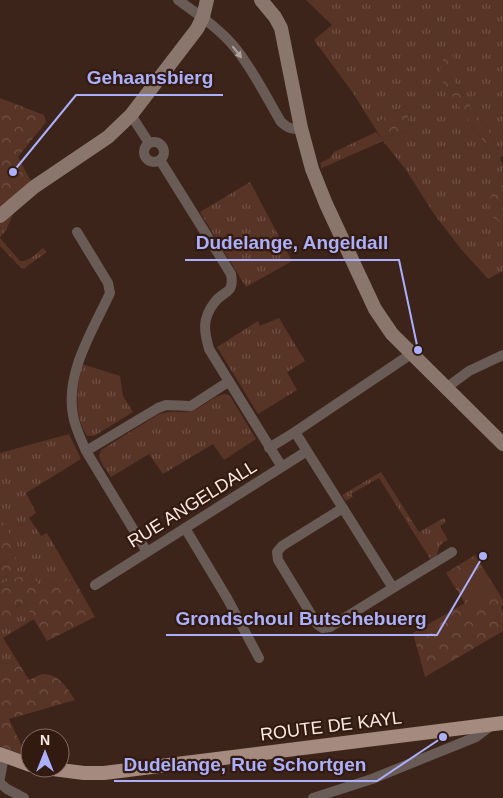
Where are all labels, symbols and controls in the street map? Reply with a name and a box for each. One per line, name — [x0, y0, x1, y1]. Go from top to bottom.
one-way arrow — [232, 45, 243, 58]
callout: Gehaansbierg — [76, 61, 223, 95]
text: Gehaansbierg — [87, 67, 213, 88]
callout: Dudelange, Angeldall — [185, 226, 399, 260]
text: Dudelange, Angeldall — [196, 232, 388, 253]
street label: RUE ANGELDALL — [124, 456, 260, 552]
callout: Grondschoul Butschebuerg — [166, 601, 437, 635]
text: Grondschoul Butschebuerg — [175, 608, 427, 629]
street label: ROUTE DE KAYL — [259, 707, 403, 745]
north arrow — [20, 728, 70, 778]
text: N — [40, 732, 50, 748]
callout: Dudelange, Rue Schortgen — [114, 747, 377, 781]
text: Dudelange, Rue Schortgen — [124, 754, 366, 775]

